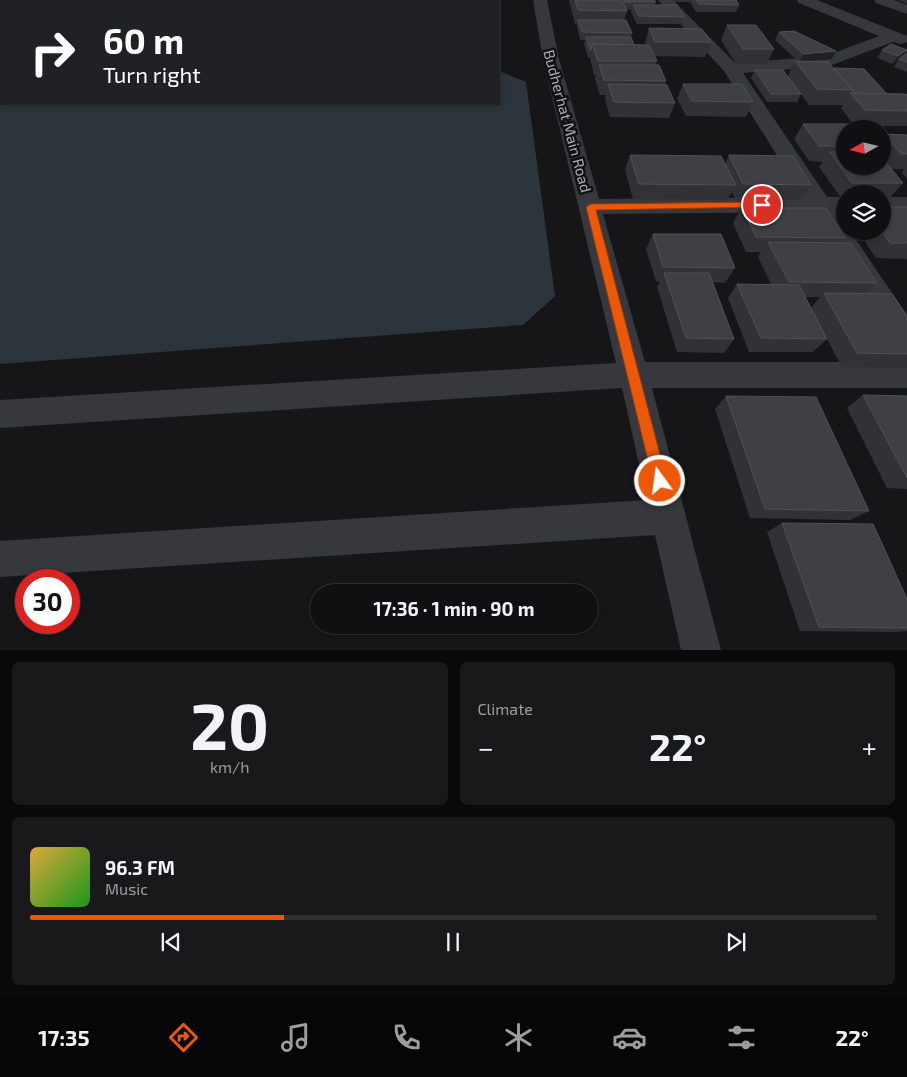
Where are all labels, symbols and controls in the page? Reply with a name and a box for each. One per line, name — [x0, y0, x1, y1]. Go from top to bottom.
text: 60 m — [103, 19, 184, 61]
icon: right — [20, 20, 85, 85]
street label: Budherhat Main Road — [540, 48, 596, 194]
text: Turn right — [103, 61, 201, 87]
north arrow — [836, 120, 891, 175]
map controls — [836, 120, 891, 240]
pin — [741, 184, 783, 226]
button: layers — [836, 185, 891, 240]
icon: arrive — [748, 191, 776, 219]
position arrow — [633, 454, 685, 506]
speed limit sign: 30 — [15, 569, 80, 634]
text: 17:36 · 1 min · 90 m — [374, 597, 534, 620]
text: 20 — [190, 685, 269, 763]
text: Climate — [478, 699, 533, 718]
text: 22° — [649, 723, 706, 769]
text: − — [478, 730, 494, 764]
text: + — [862, 730, 877, 764]
text: km/h — [210, 757, 250, 776]
text: 96.3 FM — [105, 856, 175, 879]
text: Music — [105, 879, 148, 898]
icon: previous — [157, 928, 185, 956]
icon: pause — [439, 928, 467, 956]
icon: next — [722, 928, 750, 956]
icon: directions — [166, 1020, 201, 1055]
icon: music — [278, 1020, 313, 1055]
icon: phone — [389, 1020, 424, 1055]
icon: climate — [501, 1020, 536, 1055]
icon: car — [612, 1020, 647, 1055]
icon: filters — [724, 1020, 759, 1055]
text: 17:35 — [38, 1024, 90, 1050]
text: 22° — [836, 1024, 869, 1050]

